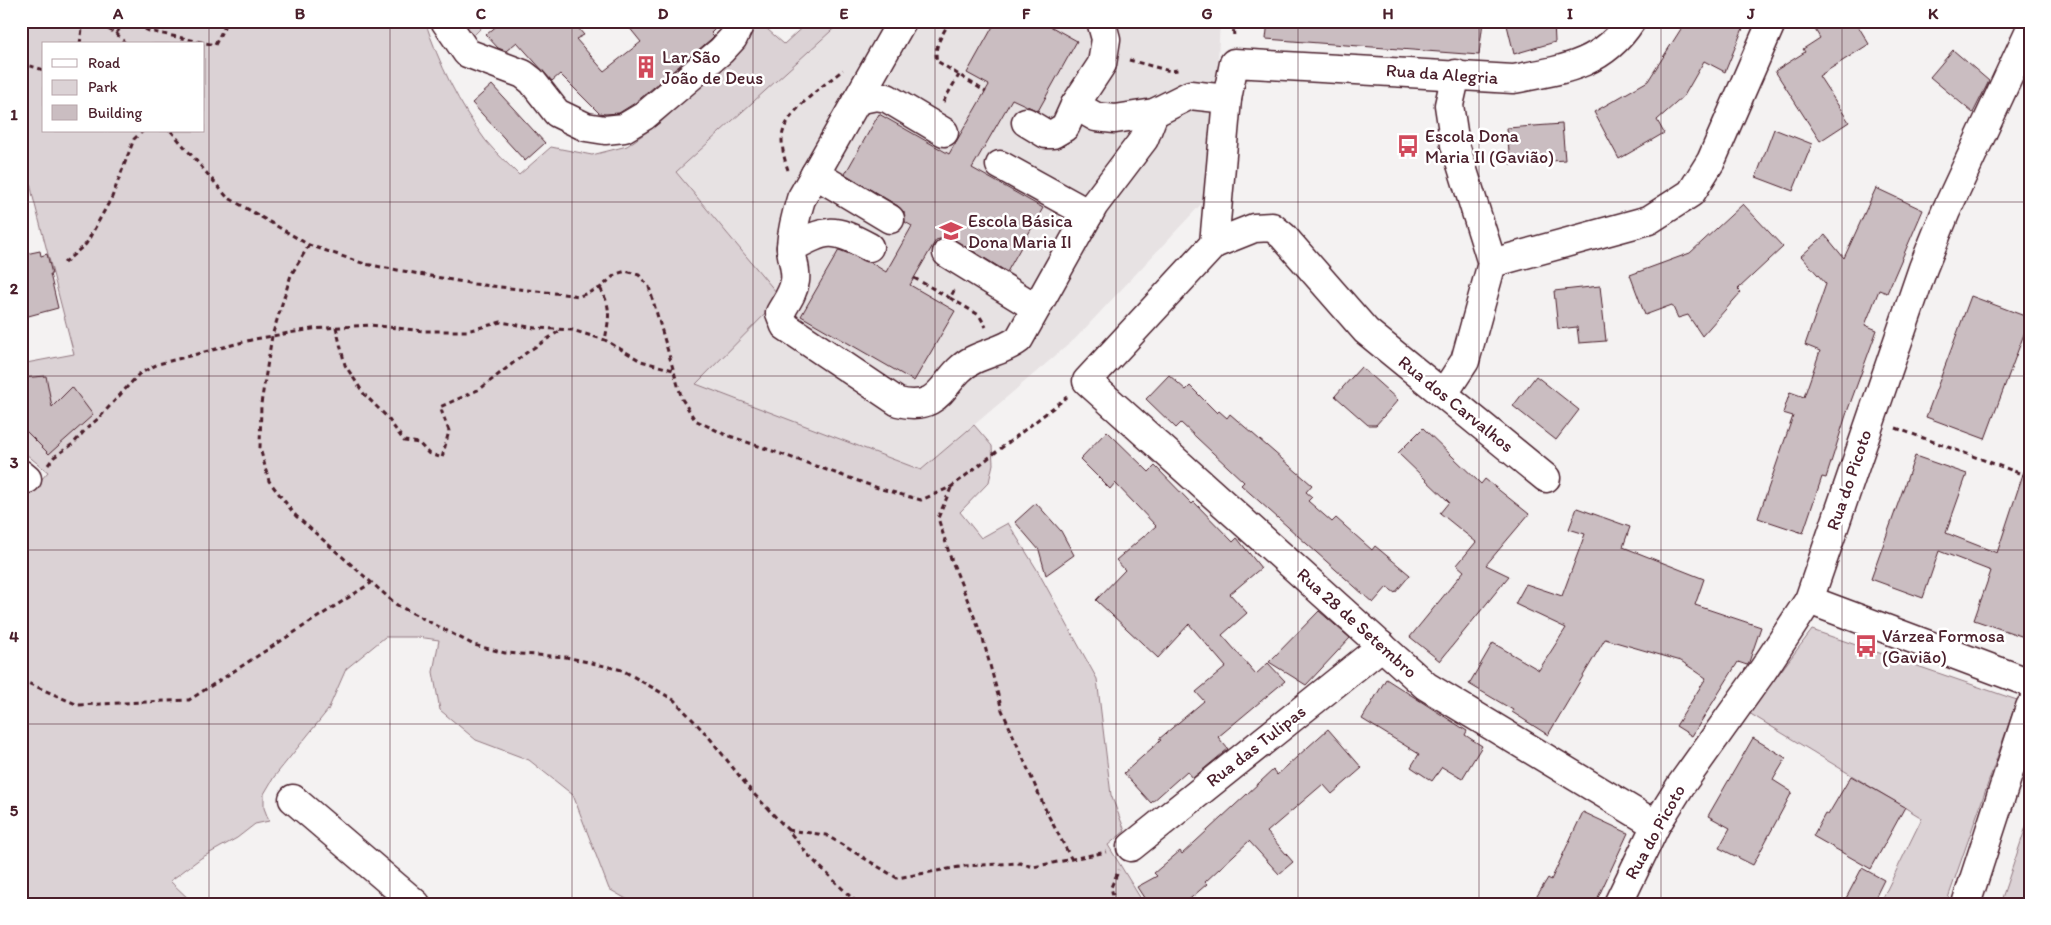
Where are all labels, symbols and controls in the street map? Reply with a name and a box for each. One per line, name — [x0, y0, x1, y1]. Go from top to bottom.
text: A — [112, 4, 124, 23]
text: B — [295, 4, 306, 23]
text: C — [476, 4, 487, 23]
text: D — [658, 4, 669, 23]
text: E — [840, 4, 849, 23]
text: F — [1022, 4, 1031, 23]
text: G — [1201, 4, 1213, 23]
text: H — [1382, 4, 1394, 23]
text: I — [1567, 4, 1573, 23]
text: J — [1746, 4, 1755, 23]
text: K — [1928, 4, 1939, 23]
legend — [42, 42, 205, 132]
place label: Lar São João de Deus — [662, 46, 763, 89]
text: Road — [88, 54, 121, 72]
building icon: Lar São João de Deus — [633, 54, 659, 80]
street label: Rua da Alegria — [1385, 59, 1500, 89]
text: Park — [88, 78, 118, 96]
text: Building — [88, 104, 142, 122]
text: 1 — [10, 105, 18, 124]
place label: Escola Dona Maria II (Gavião) — [1425, 125, 1554, 168]
bus stop icon: Escola Dona Maria II (Gavião) — [1395, 133, 1421, 159]
place label: Escola Básica Dona Maria II — [968, 210, 1073, 253]
school or university icon: Escola Básica Dona Maria II — [938, 218, 964, 244]
text: 2 — [10, 279, 19, 298]
street label: Rua dos Carvalhos — [1394, 351, 1518, 457]
street label: Rua do Picoto — [1822, 427, 1876, 533]
text: 3 — [10, 453, 19, 472]
street label: Rua 28 de Setembro — [1292, 563, 1422, 683]
place label: Várzea Formosa (Gavião) — [1882, 625, 2005, 668]
text: 4 — [9, 627, 19, 646]
bus stop icon: Várzea Formosa (Gavião) — [1853, 633, 1879, 659]
street label: Rua das Tulipas — [1202, 700, 1310, 792]
street label: Rua do Picoto — [1620, 781, 1690, 883]
text: 5 — [10, 801, 19, 820]

